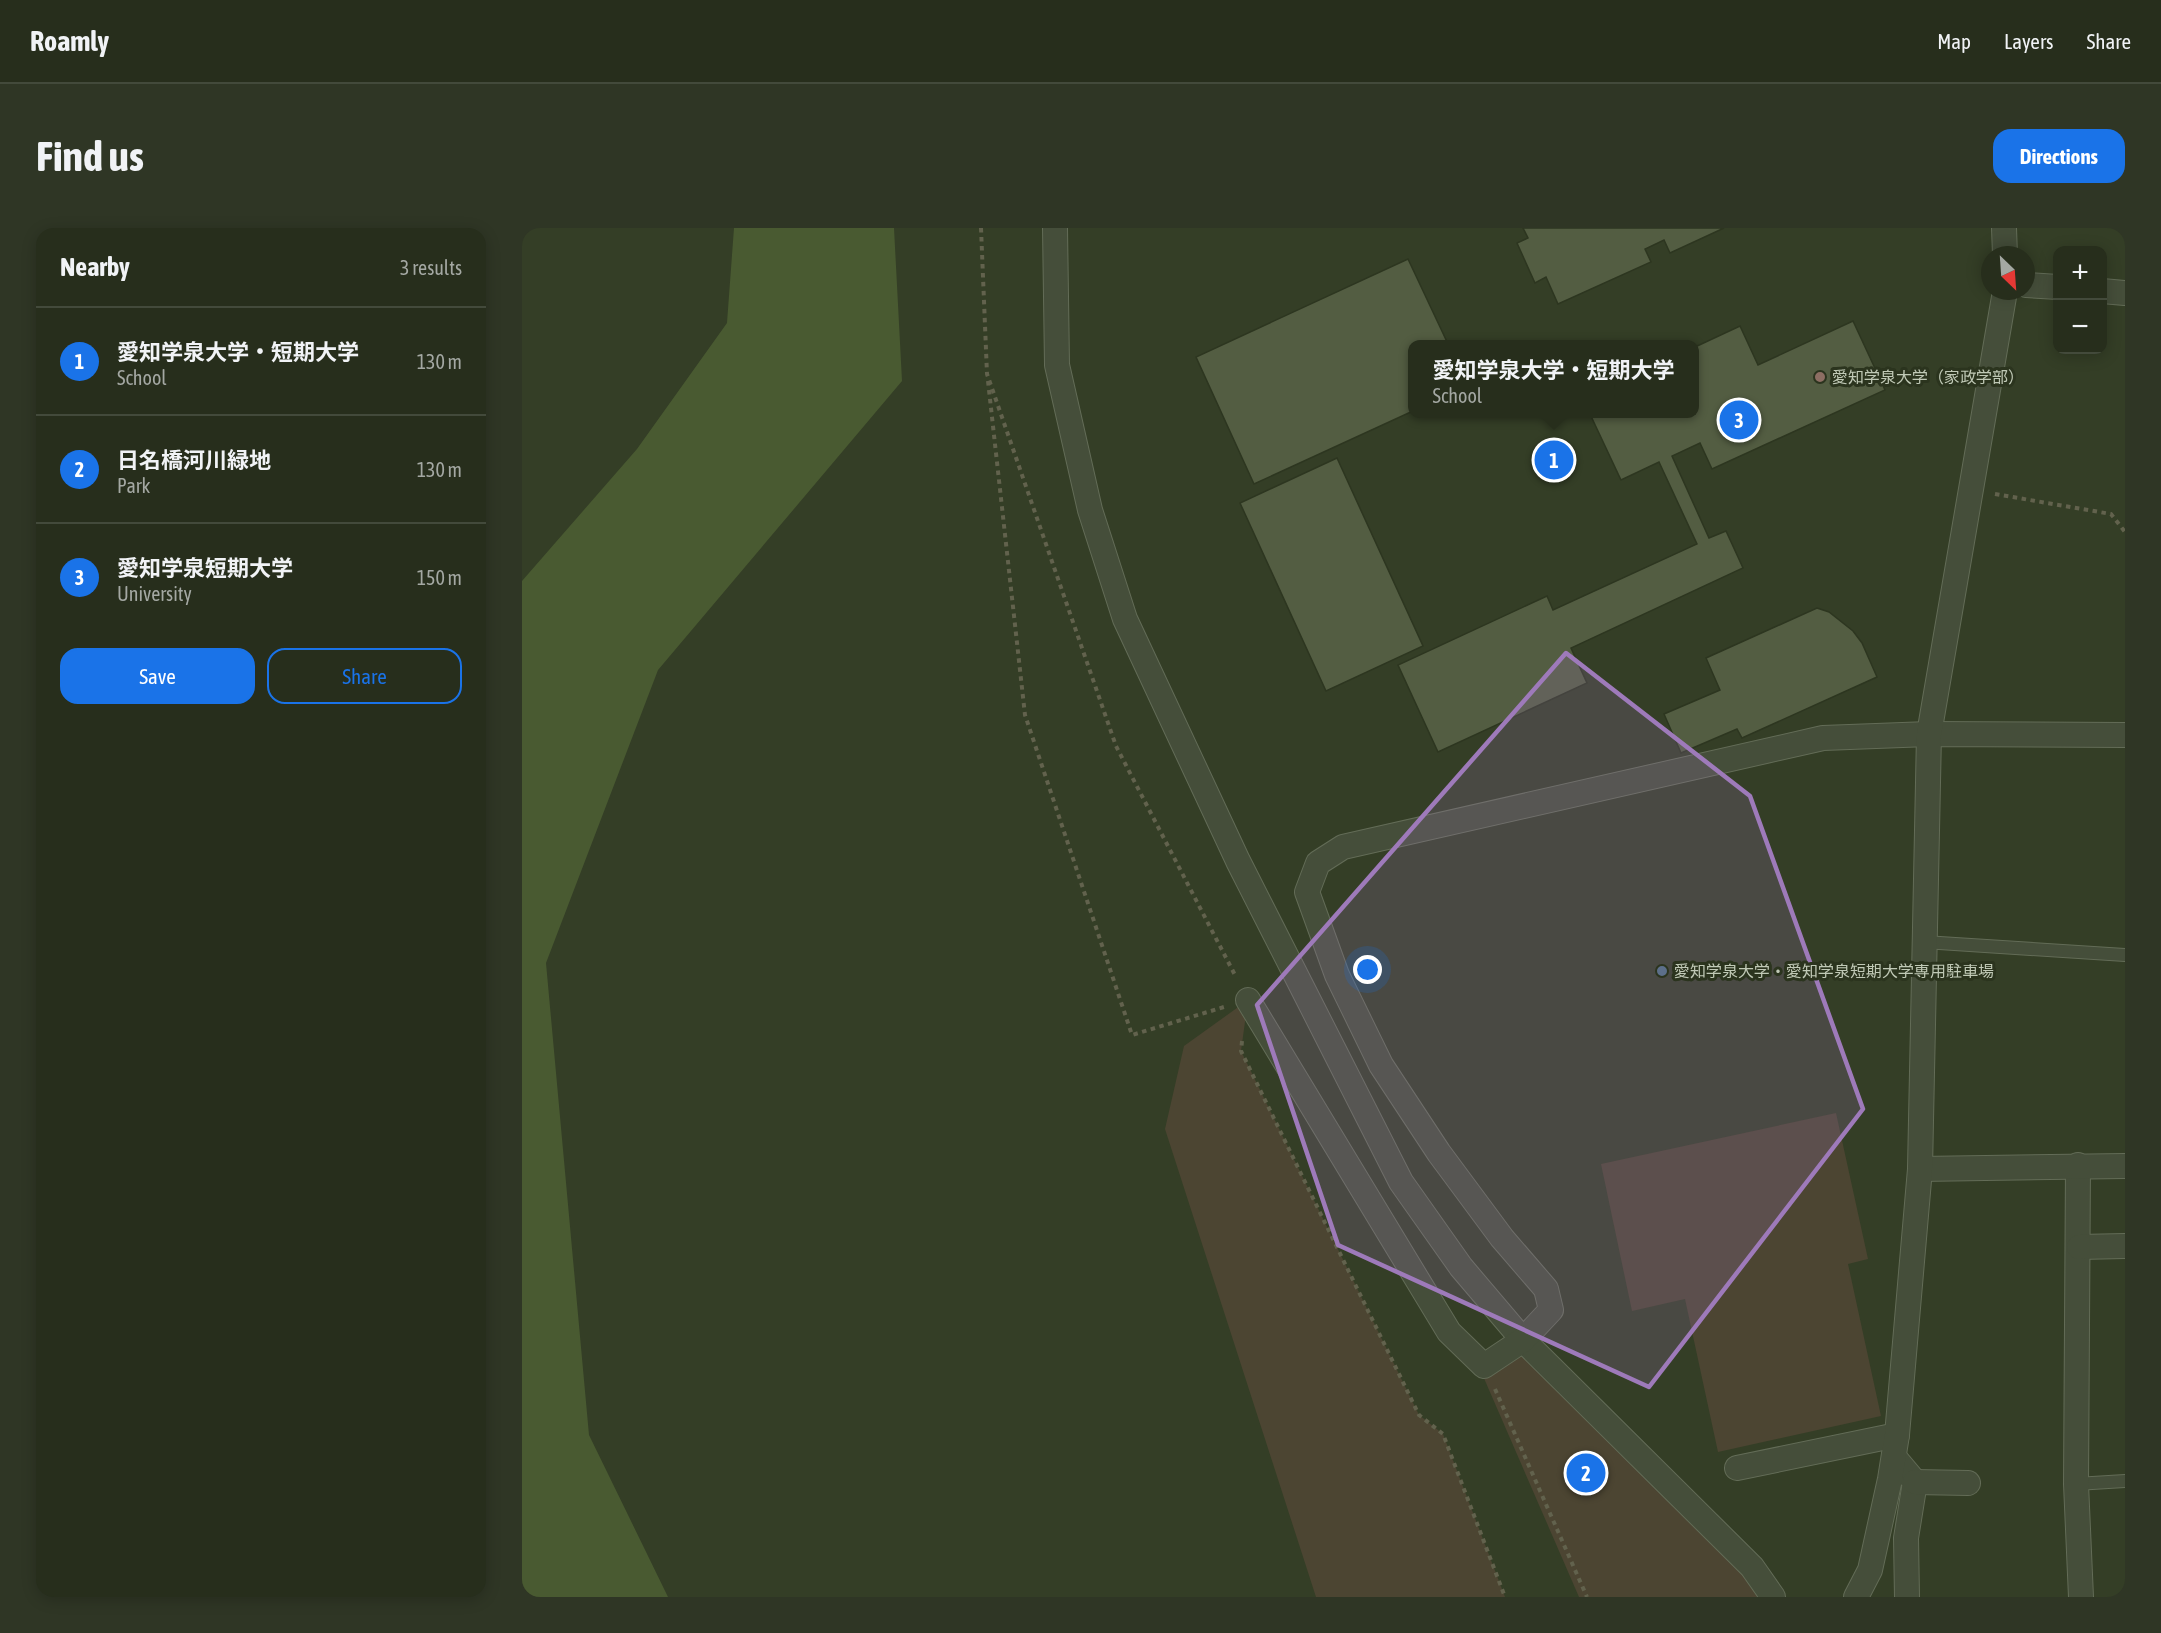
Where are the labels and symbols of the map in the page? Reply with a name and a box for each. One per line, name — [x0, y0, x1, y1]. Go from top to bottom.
north arrow — [1981, 246, 2035, 300]
place label: 愛知学泉大学（家政学部） — [1832, 368, 2024, 386]
marker: 愛知学泉大学（家政学部） — [1813, 370, 1827, 384]
pin: 3 — [1720, 398, 1758, 442]
pin: 1 — [1534, 438, 1574, 482]
your location — [1353, 955, 1382, 984]
place label: 愛知学泉大学・愛知学泉短期大学専用駐車場 — [1674, 962, 1994, 980]
marker: 愛知学泉大学・愛知学泉短期大学専用駐車場 — [1655, 964, 1669, 978]
pin: 2 — [1566, 1450, 1606, 1496]

